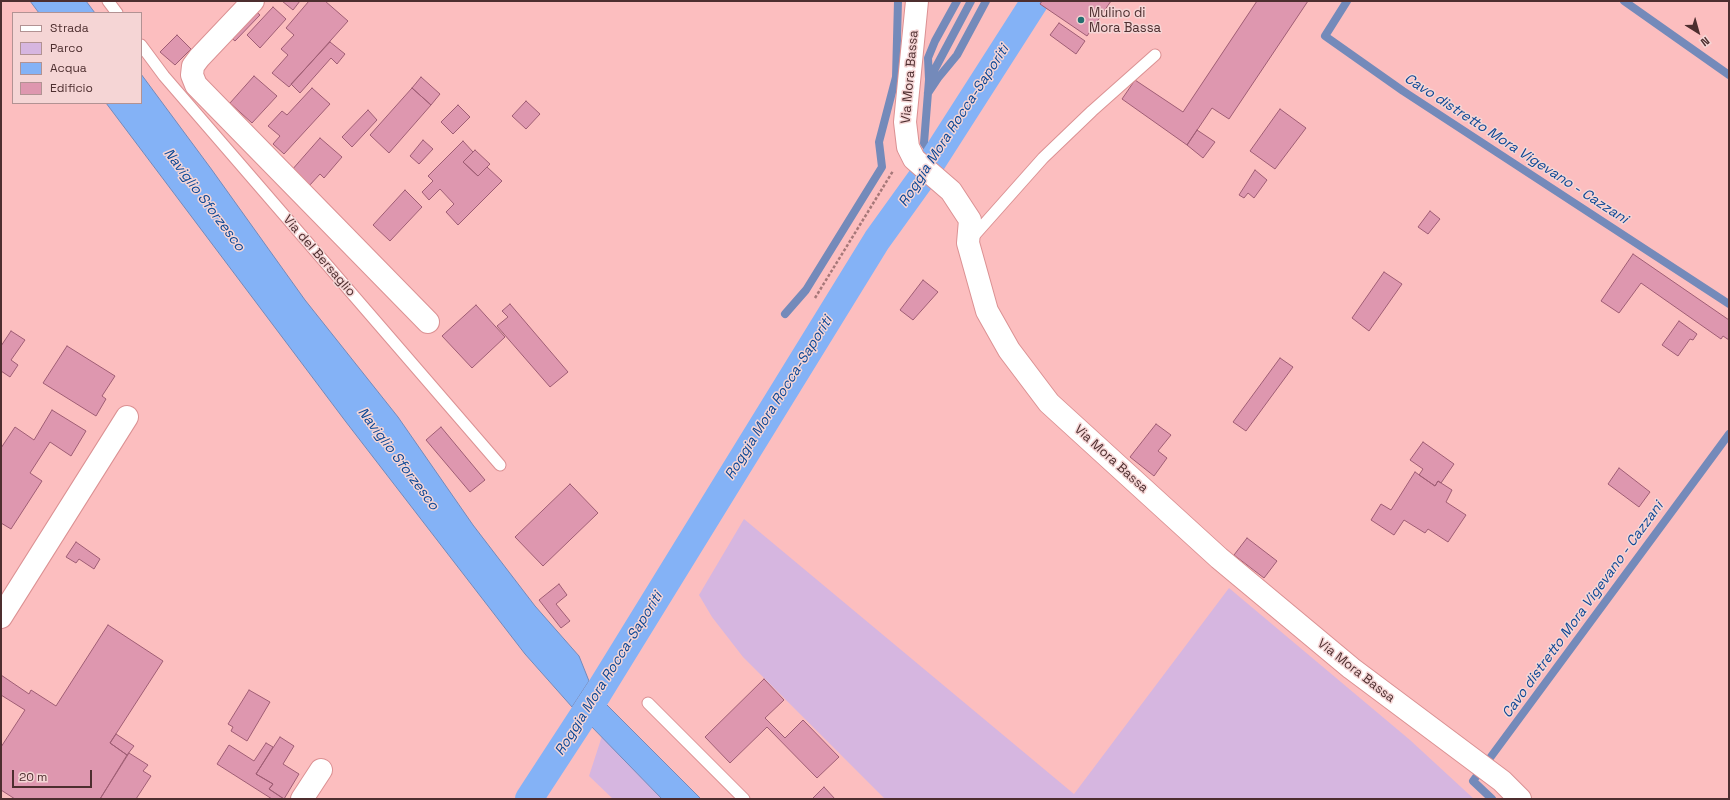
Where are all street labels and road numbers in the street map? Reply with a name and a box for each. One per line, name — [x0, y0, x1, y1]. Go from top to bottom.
street label: Via Mora Bassa — [898, 30, 922, 124]
street label: Via del Bersaglio — [279, 212, 359, 300]
street label: Via Mora Bassa — [1071, 422, 1151, 496]
street label: Via Mora Bassa — [1314, 636, 1398, 706]

